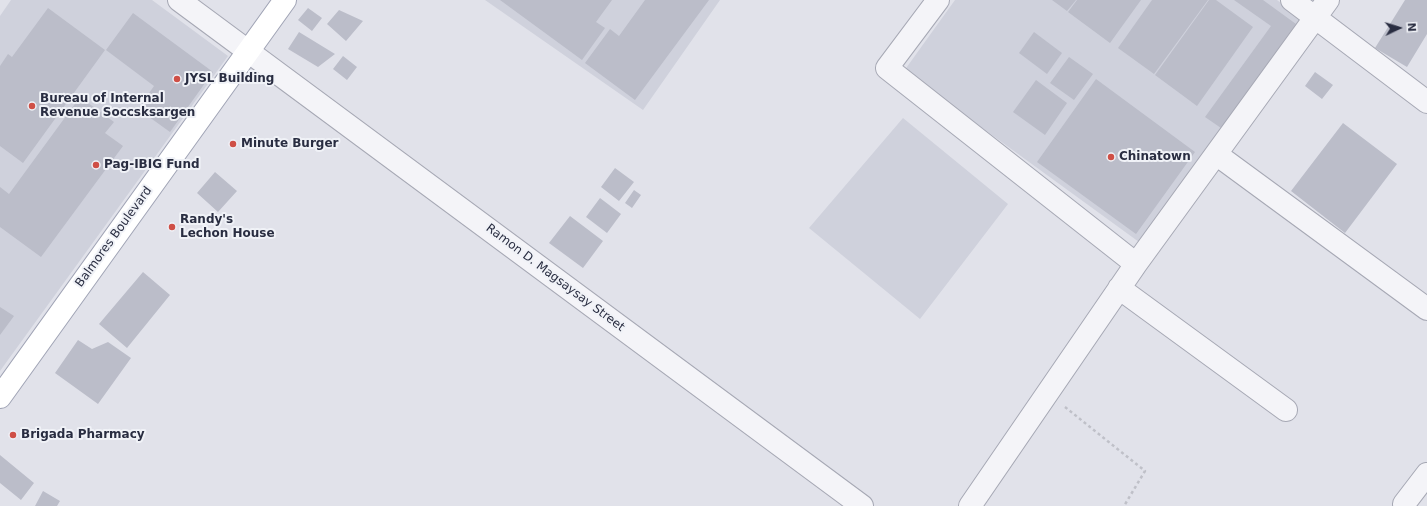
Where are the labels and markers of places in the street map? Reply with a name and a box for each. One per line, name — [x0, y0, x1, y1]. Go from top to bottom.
place label: JYSL Building — [185, 72, 274, 86]
marker: JYSL Building — [172, 74, 182, 84]
place label: Bureau of Internal Revenue Soccsksargen — [40, 92, 195, 120]
marker: Bureau of Internal Revenue Soccsksargen — [27, 101, 37, 111]
place label: Minute Burger — [241, 137, 338, 151]
marker: Minute Burger — [228, 139, 238, 149]
place label: Chinatown — [1119, 150, 1191, 164]
marker: Chinatown — [1106, 152, 1116, 162]
place label: Pag-IBIG Fund — [104, 158, 200, 172]
marker: Pag-IBIG Fund — [91, 160, 101, 170]
place label: Randy's Lechon House — [180, 213, 275, 241]
marker: Randy's Lechon House — [167, 222, 177, 232]
place label: Brigada Pharmacy — [21, 428, 145, 442]
marker: Brigada Pharmacy — [8, 430, 18, 440]

